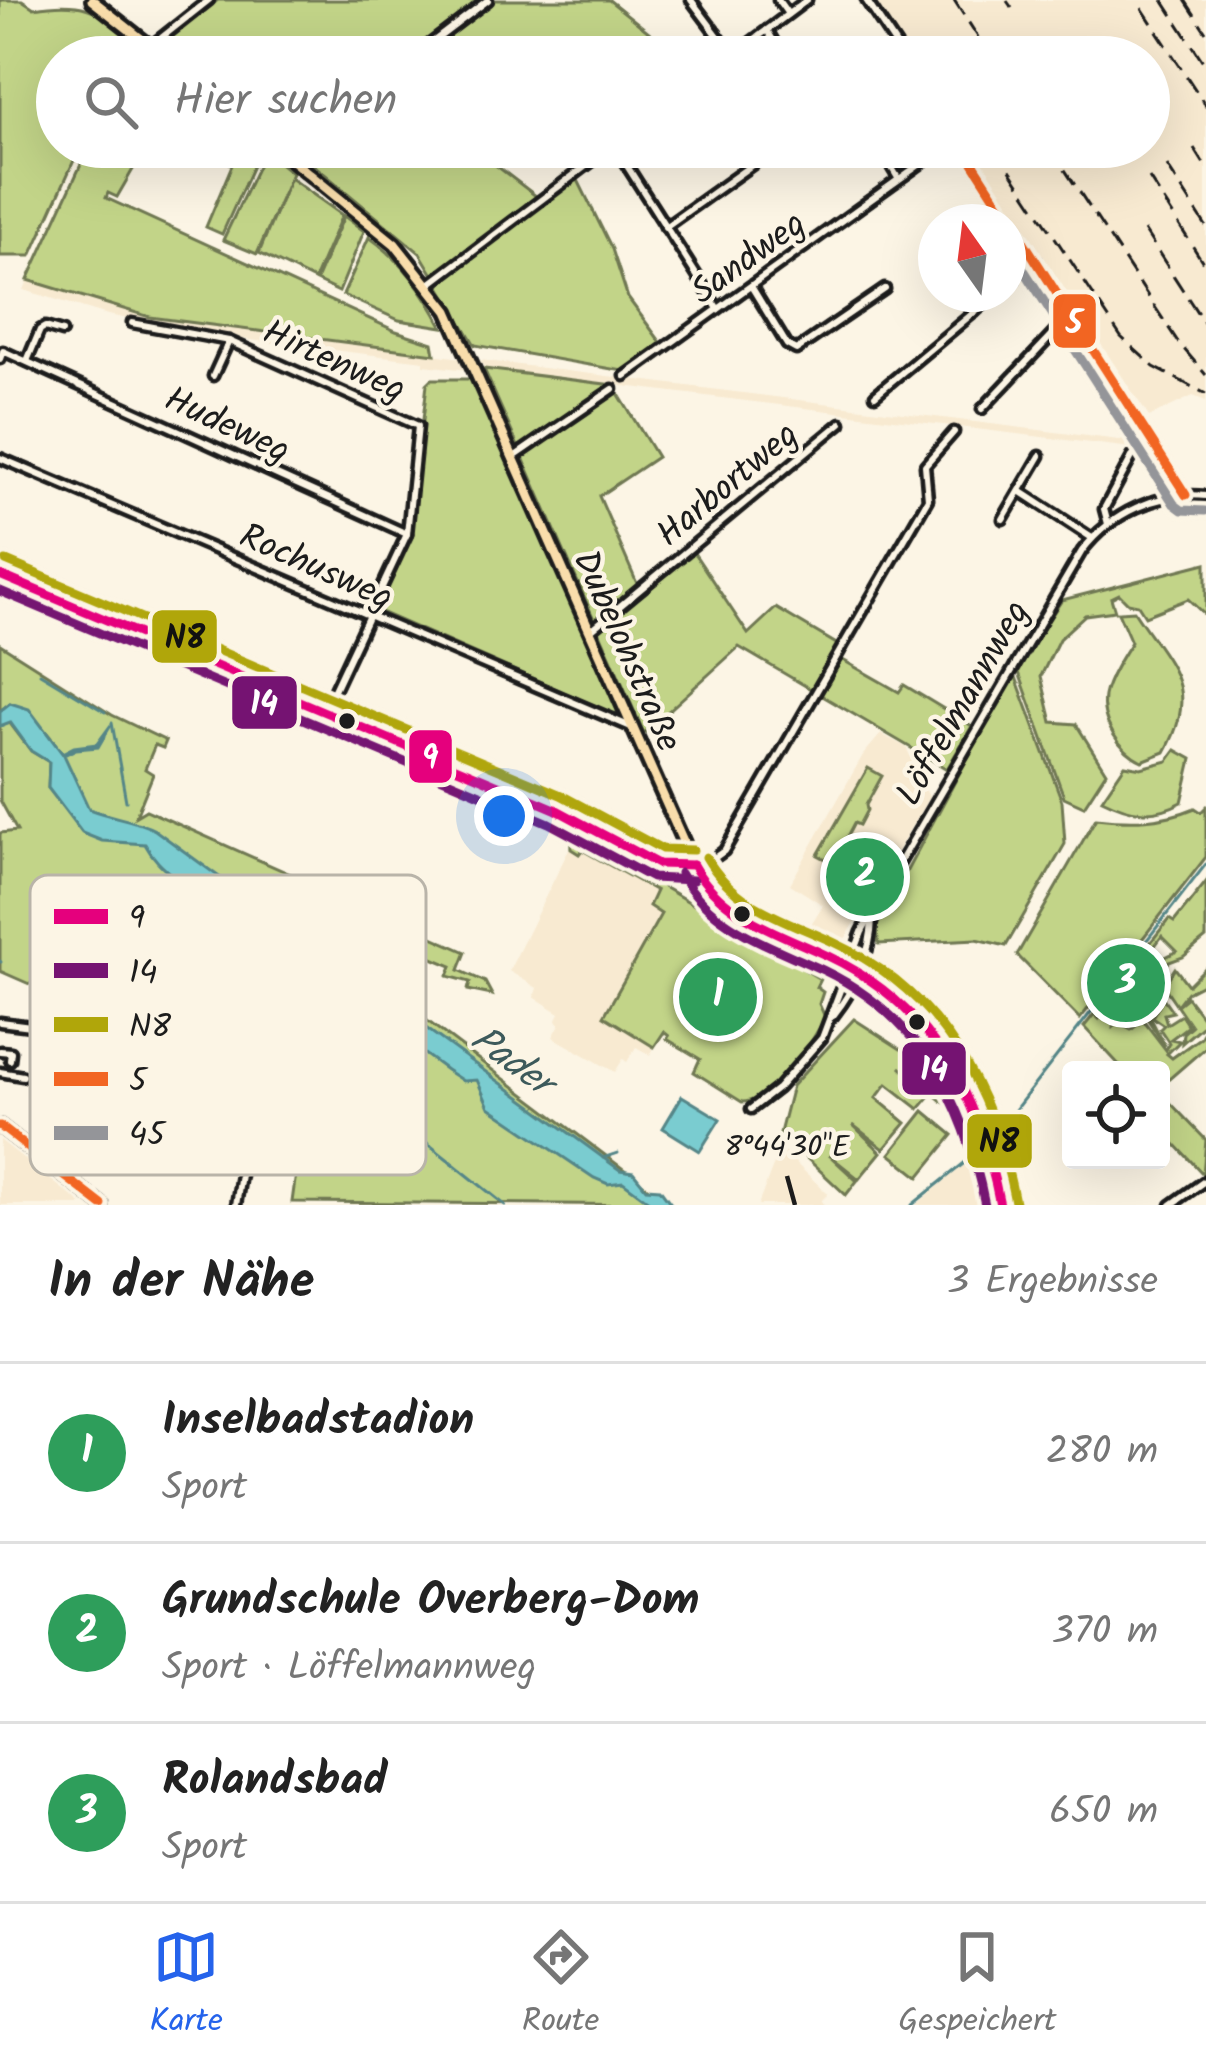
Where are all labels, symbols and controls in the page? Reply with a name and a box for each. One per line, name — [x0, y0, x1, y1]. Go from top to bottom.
search box — [36, 36, 1170, 168]
text: Hier suchen — [174, 66, 397, 138]
icon: search — [78, 69, 144, 135]
street label: Sandweg — [679, 197, 819, 320]
north arrow — [918, 204, 1026, 312]
line badge: 5 — [1051, 292, 1098, 350]
text: 5 — [1065, 298, 1086, 351]
street label: Hirtenweg — [253, 305, 414, 419]
street label: Hudeweg — [154, 372, 299, 480]
street label: Harbortweg — [644, 409, 812, 563]
street label: Rochusweg — [230, 509, 402, 627]
street label: Dubelohstraße — [556, 541, 696, 761]
street label: Löffelmannweg — [882, 590, 1046, 817]
line badge: N8 — [150, 608, 219, 665]
text: N8 — [165, 613, 206, 666]
line badge: 14 — [230, 674, 299, 731]
text: 14 — [250, 679, 278, 732]
unlabelled marker — [336, 710, 358, 732]
line badge: 9 — [407, 728, 454, 785]
text: 9 — [422, 733, 439, 786]
your location — [474, 786, 534, 846]
pin: 2 — [826, 832, 904, 922]
legend — [30, 875, 426, 1175]
text: 9 — [129, 894, 145, 947]
unlabelled marker — [731, 903, 753, 925]
pin: 3 — [1087, 938, 1165, 1028]
text: 14 — [129, 948, 158, 1001]
pin: 1 — [679, 952, 757, 1042]
text: N8 — [129, 1002, 171, 1055]
water label: Pader — [456, 1011, 571, 1118]
unlabelled marker — [906, 1011, 928, 1033]
line badge: 14 — [900, 1040, 968, 1097]
text: 14 — [920, 1045, 948, 1098]
text: 5 — [129, 1056, 149, 1109]
map controls — [1062, 1061, 1170, 1169]
button: locate — [1062, 1061, 1170, 1169]
text: 45 — [129, 1110, 167, 1163]
line badge: N8 — [965, 1112, 1034, 1170]
text: N8 — [979, 1117, 1020, 1170]
text: 8°44'30"E — [724, 1124, 851, 1172]
text: In der Nähe — [48, 1243, 314, 1324]
text: 3 Ergebnisse — [947, 1252, 1158, 1314]
text: Inselbadstadion — [162, 1386, 474, 1458]
text: 1 — [81, 1422, 93, 1484]
text: 280 m — [1046, 1422, 1158, 1484]
text: Sport — [162, 1458, 247, 1520]
text: Grundschule Overberg-Dom — [162, 1566, 699, 1638]
text: 2 — [76, 1602, 98, 1664]
text: 370 m — [1052, 1602, 1158, 1664]
text: Sport · Löffelmannweg — [162, 1638, 536, 1700]
text: Rolandsbad — [162, 1746, 387, 1818]
text: 3 — [76, 1782, 98, 1844]
text: 650 m — [1049, 1782, 1158, 1844]
text: Sport — [162, 1818, 247, 1880]
tab: Karte — [149, 1924, 223, 2049]
tab: Route — [522, 1924, 599, 2049]
tab: Gespeichert — [898, 1924, 1057, 2049]

